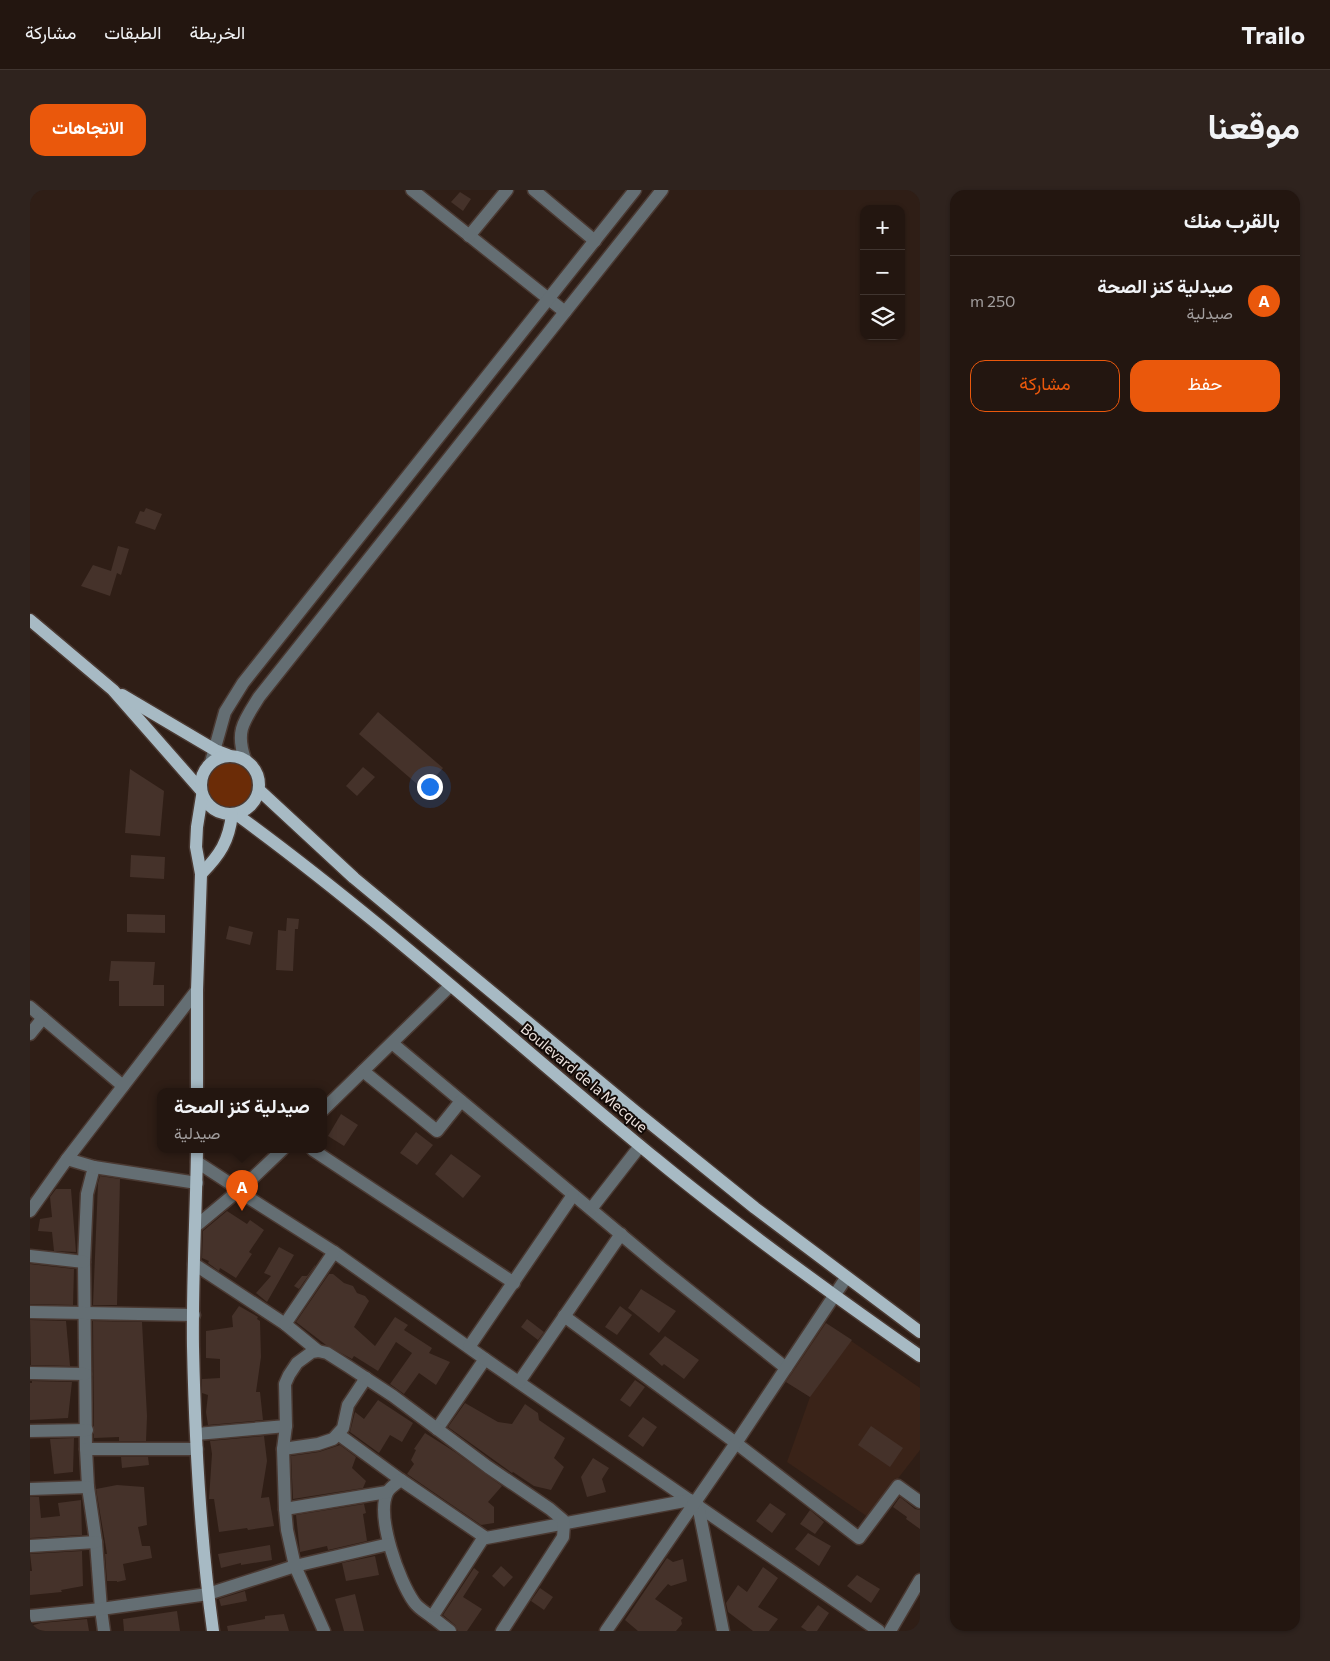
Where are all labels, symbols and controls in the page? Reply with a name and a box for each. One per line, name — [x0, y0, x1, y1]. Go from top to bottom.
text: Trailo — [1241, 20, 1305, 49]
text: مشاركة — [25, 21, 76, 43]
text: الطبقات — [104, 21, 161, 43]
text: الخريطة — [189, 21, 245, 43]
text: موقعنا — [1207, 103, 1300, 146]
button: الاتجاهات — [30, 104, 146, 156]
map controls — [860, 205, 905, 340]
button: + — [860, 205, 905, 250]
text: بالقرب منك — [1184, 207, 1280, 232]
button: − — [860, 250, 905, 295]
text: صيدلية كنز الصحة — [1097, 274, 1233, 297]
text: 250 m — [970, 291, 1016, 310]
text: A — [1258, 291, 1270, 310]
button: layers — [860, 295, 905, 340]
text: صيدلية — [1187, 303, 1233, 322]
button: مشاركة — [970, 360, 1120, 412]
button: حفظ — [1130, 360, 1280, 412]
your location — [417, 774, 443, 800]
street label: Boulevard de la Mecque — [518, 1019, 652, 1136]
popup — [157, 1088, 327, 1153]
text: صيدلية كنز الصحة — [174, 1094, 310, 1117]
text: صيدلية — [174, 1123, 220, 1142]
pin: A — [226, 1170, 258, 1211]

